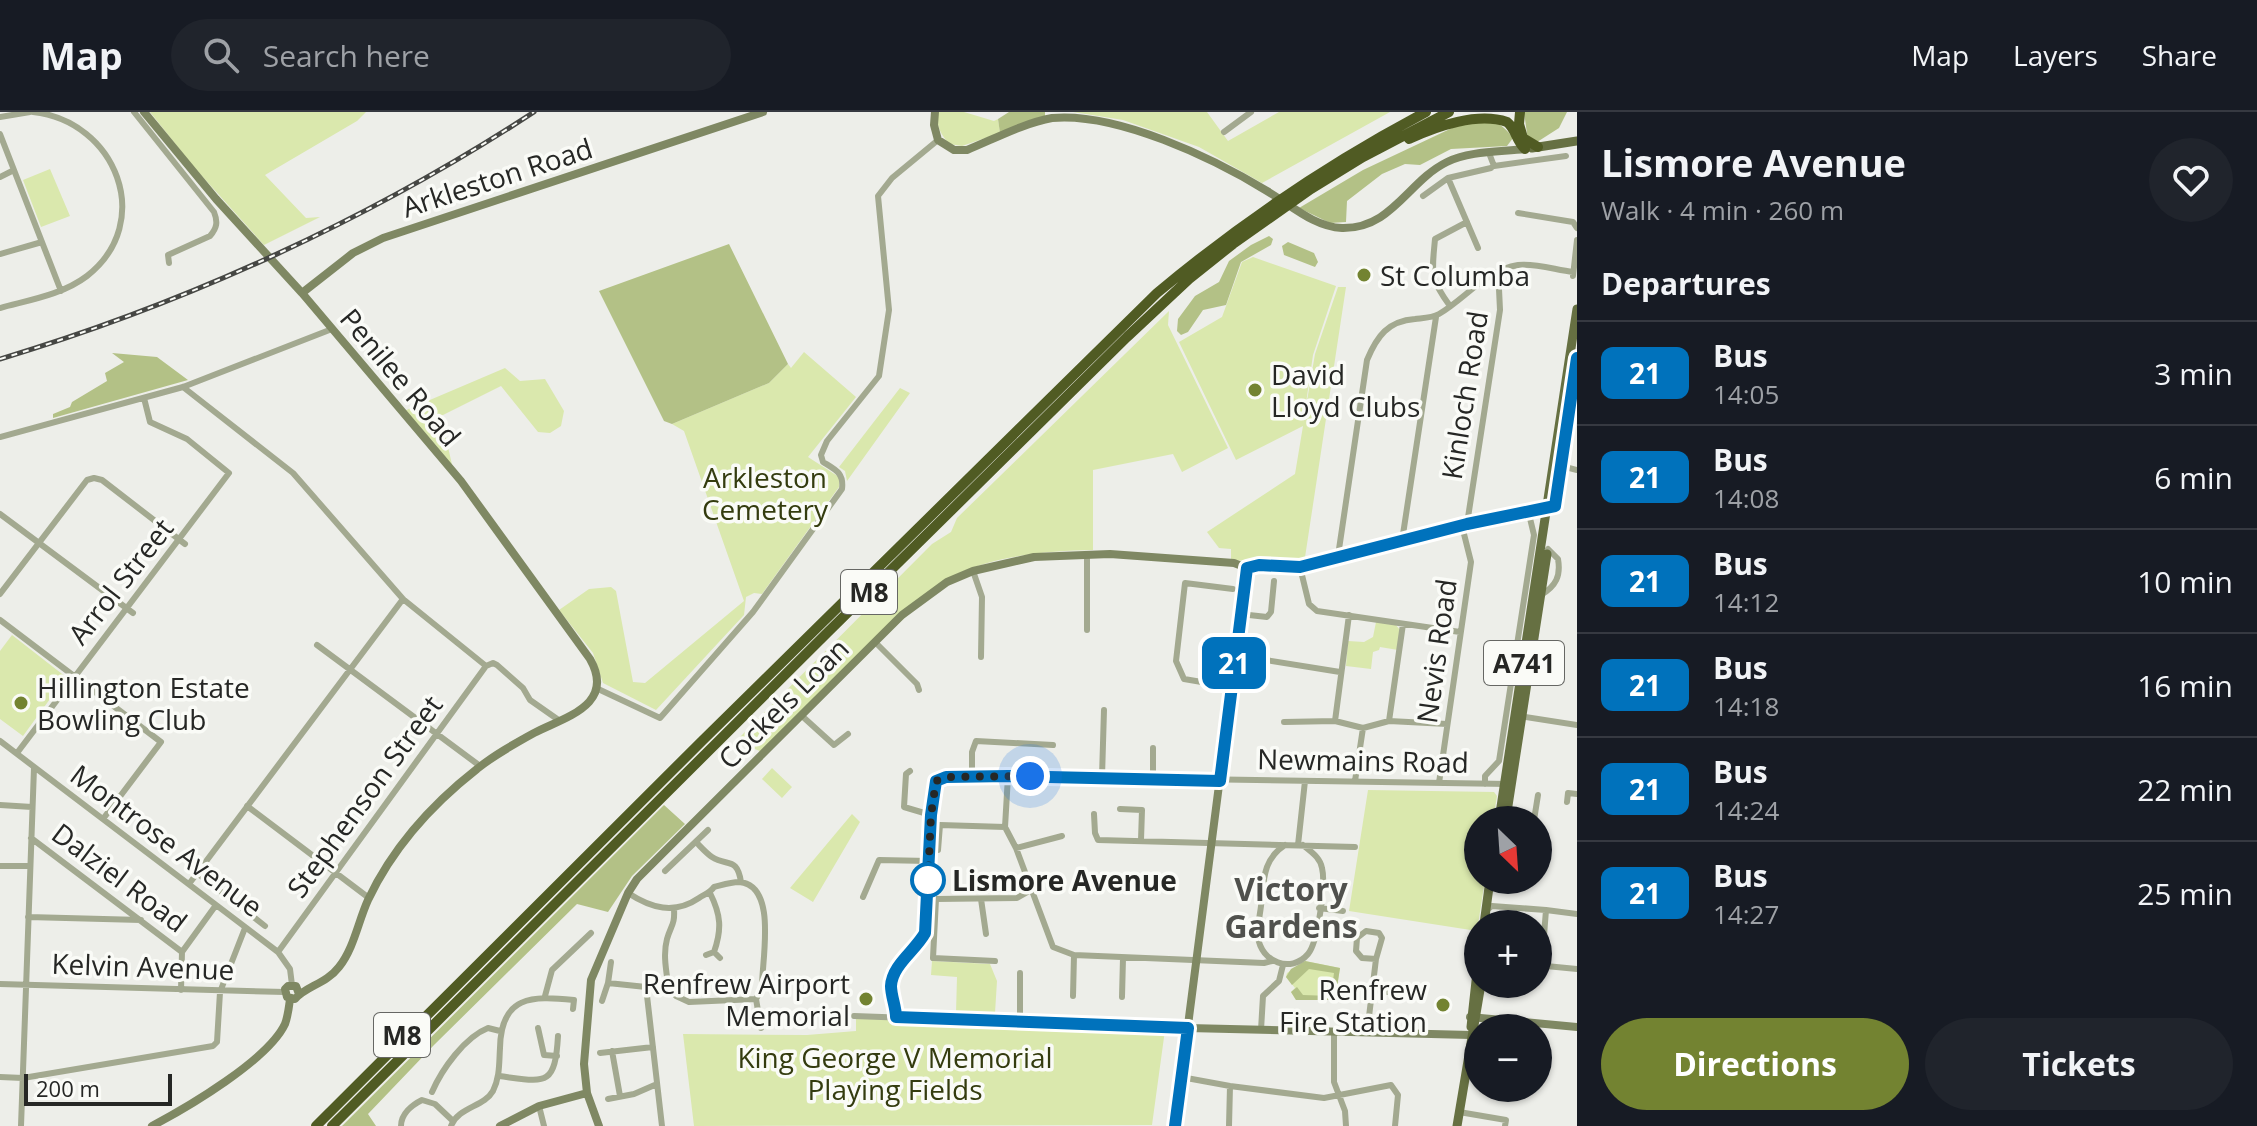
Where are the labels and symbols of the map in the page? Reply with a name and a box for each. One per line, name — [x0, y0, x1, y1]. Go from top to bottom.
street label: Arkleston Road — [397, 128, 597, 226]
place label: St Columba — [1380, 256, 1530, 294]
marker: St Columba — [1355, 266, 1373, 284]
street label: Penilee Road — [332, 300, 470, 454]
street label: Kinloch Road — [1432, 308, 1496, 482]
place label: David Lloyd Clubs — [1271, 355, 1420, 425]
marker: David Lloyd Clubs — [1246, 381, 1264, 399]
park label: Arkleston Cemetery — [702, 458, 829, 528]
street label: Arrol Street — [59, 510, 181, 652]
road number: M8 — [841, 570, 897, 614]
street label: Nevis Road — [1407, 576, 1465, 726]
street label: Cockels Loan — [709, 629, 857, 777]
line badge: 21 — [1198, 637, 1270, 689]
road number: A741 — [1484, 641, 1564, 685]
place label: Hillington Estate Bowling Club — [37, 668, 250, 738]
street label: Stephenson Street — [278, 687, 450, 905]
marker: Hillington Estate Bowling Club — [12, 694, 30, 712]
street label: Newmains Road — [1257, 739, 1469, 781]
street label: Montrose Avenue — [63, 755, 271, 925]
your location — [1010, 756, 1050, 796]
north arrow — [1464, 806, 1552, 894]
street label: Dalziel Road — [45, 814, 195, 940]
place label: Lismore Avenue — [952, 861, 1177, 899]
marker: Lismore Avenue — [911, 863, 945, 897]
district label: Victory Gardens — [1224, 867, 1358, 947]
street label: Kelvin Avenue — [51, 944, 235, 988]
place label: Renfrew Airport Memorial — [643, 964, 850, 1034]
place label: Renfrew Fire Station — [1279, 970, 1427, 1040]
marker: Renfrew Airport Memorial — [857, 990, 875, 1008]
marker: Renfrew Fire Station — [1434, 996, 1452, 1014]
road number: M8 — [374, 1013, 430, 1057]
park label: King George V Memorial Playing Fields — [737, 1038, 1053, 1108]
scale bar — [24, 1070, 172, 1106]

